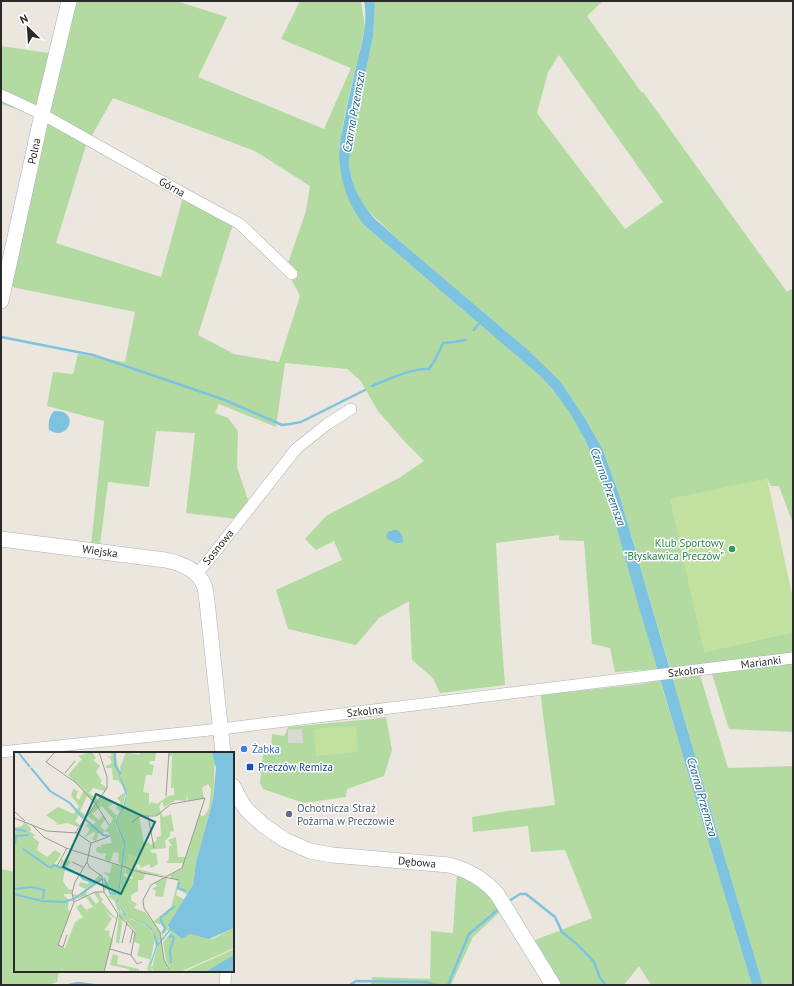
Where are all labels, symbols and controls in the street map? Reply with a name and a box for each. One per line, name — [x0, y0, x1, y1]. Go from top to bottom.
north arrow — [8, 8, 48, 48]
text: N — [18, 11, 30, 27]
water label: Czarna Przemsza — [339, 70, 368, 154]
street label: Polna — [24, 137, 44, 165]
street label: Górna — [156, 174, 188, 200]
water label: Czarna Przemsza — [587, 446, 630, 528]
street label: Sosnowa — [199, 526, 237, 568]
place label: Klub Sportowy "Błyskawica Preczów" — [624, 536, 725, 563]
street label: Wiejska — [81, 542, 119, 560]
marker: Klub Sportowy "Błyskawica Preczów" — [727, 544, 737, 554]
street label: Marianki — [740, 653, 782, 671]
street label: Szkolna — [667, 662, 705, 680]
street label: Szkolna — [346, 702, 384, 720]
place label: Żabka — [252, 742, 280, 756]
marker: Żabka — [239, 744, 249, 754]
inset map — [14, 752, 234, 972]
water label: Czarna Przemsza — [684, 755, 721, 838]
place label: Preczów Remiza — [258, 760, 333, 774]
marker: Preczów Remiza — [245, 762, 255, 772]
place label: Ochotnicza Straż Pożarna w Preczowie — [297, 801, 395, 828]
marker: Ochotnicza Straż Pożarna w Preczowie — [284, 809, 294, 819]
street label: Dębowa — [397, 853, 437, 871]

